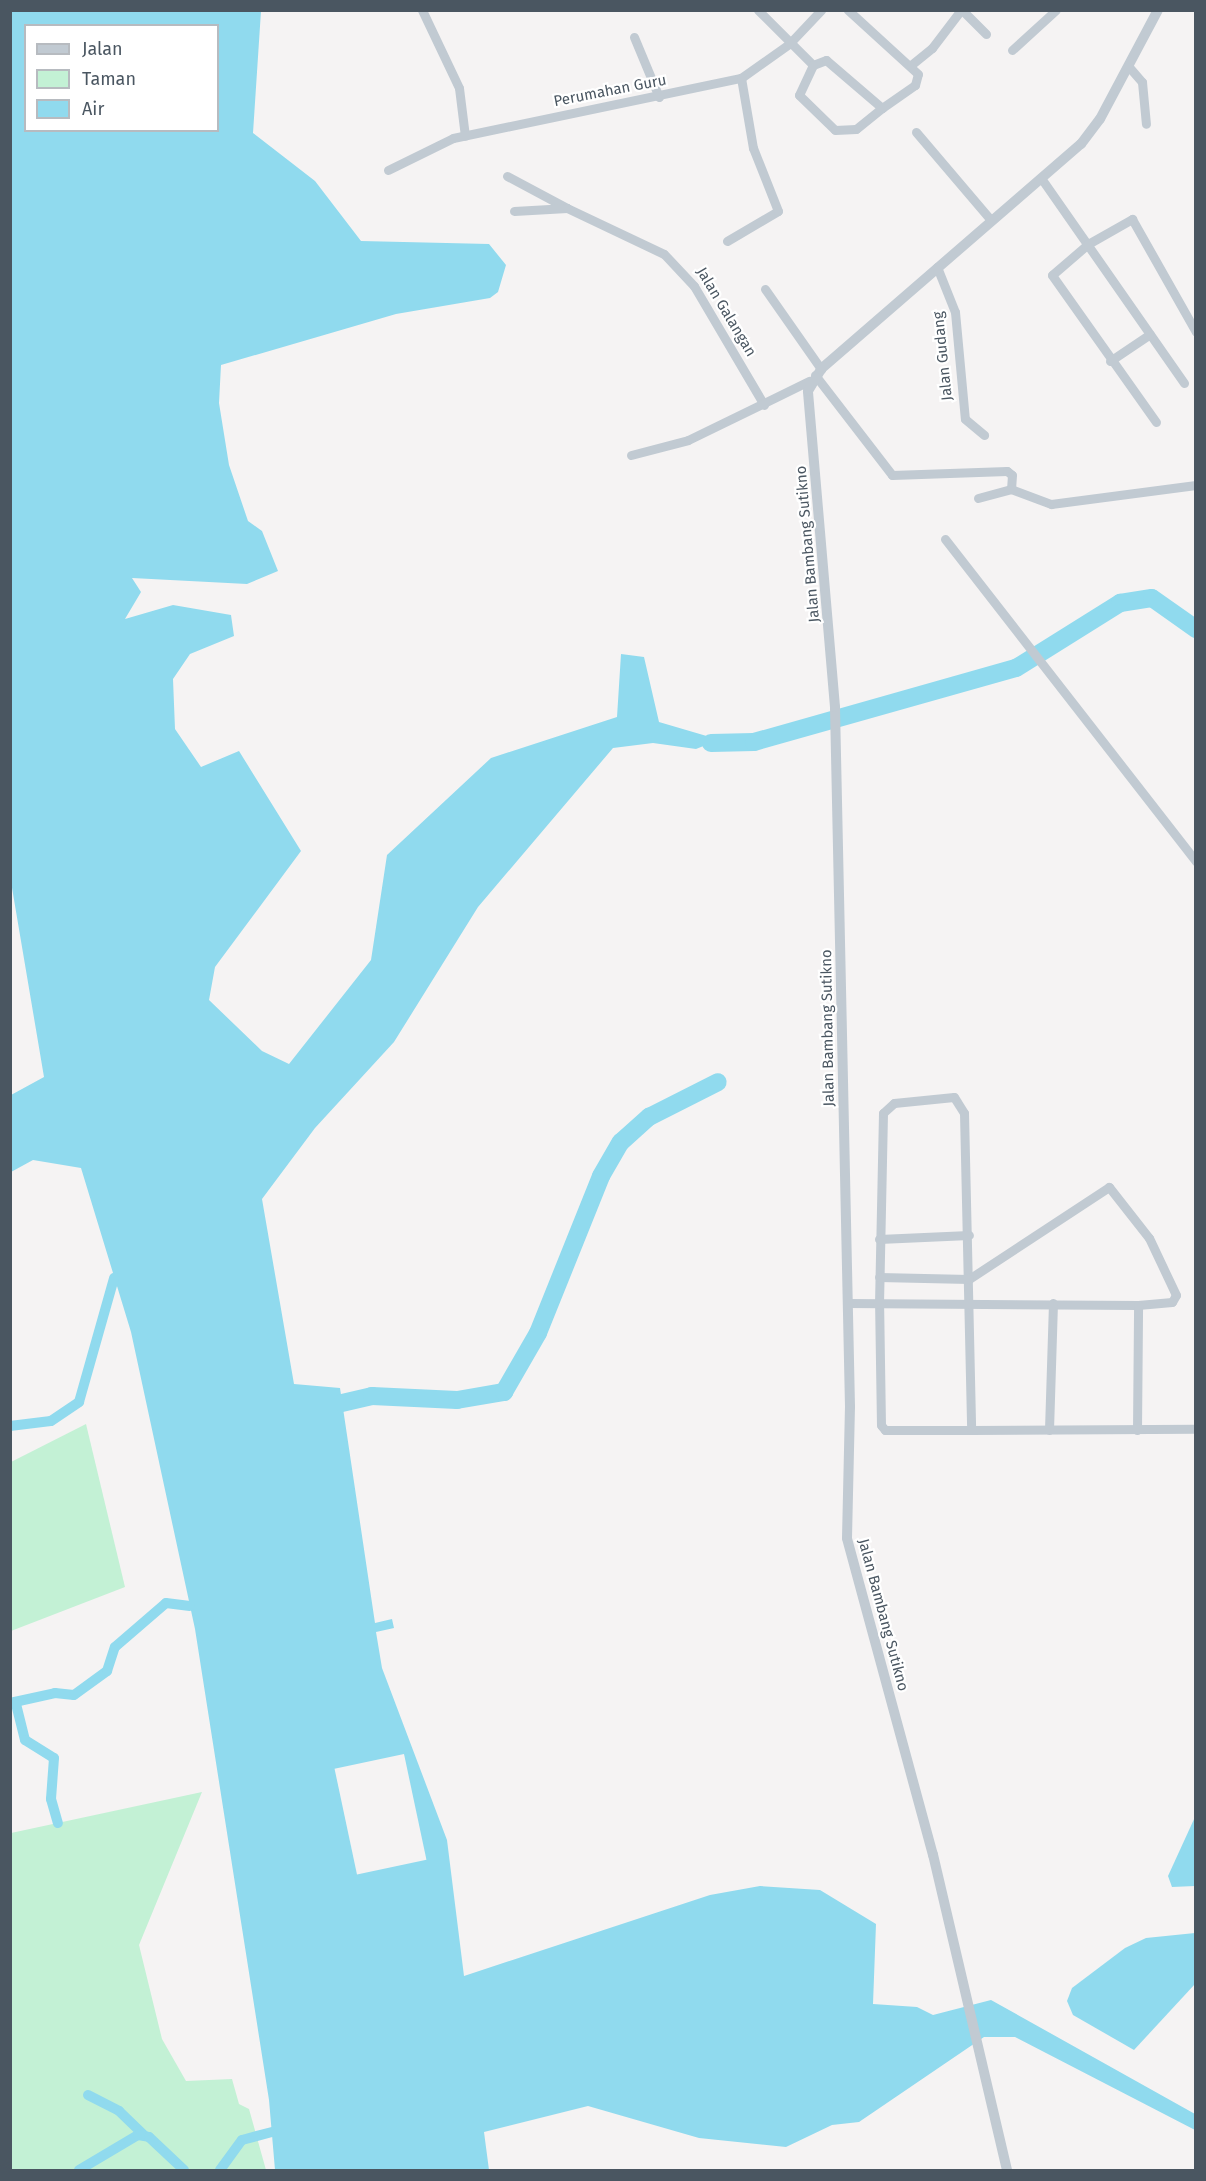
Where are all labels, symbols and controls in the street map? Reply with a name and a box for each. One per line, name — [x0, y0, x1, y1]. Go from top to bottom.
legend — [24, 24, 219, 132]
text: Jalan — [82, 38, 123, 60]
text: Taman — [82, 68, 136, 90]
street label: Perumahan Guru — [552, 71, 668, 111]
text: Air — [82, 98, 104, 120]
street label: Jalan Galangan — [692, 264, 760, 360]
street label: Jalan Gudang — [929, 310, 957, 402]
street label: Jalan Bambang Sutikno — [792, 465, 824, 623]
street label: Jalan Bambang Sutikno — [818, 949, 838, 1107]
street label: Jalan Bambang Sutikno — [854, 1537, 912, 1693]

